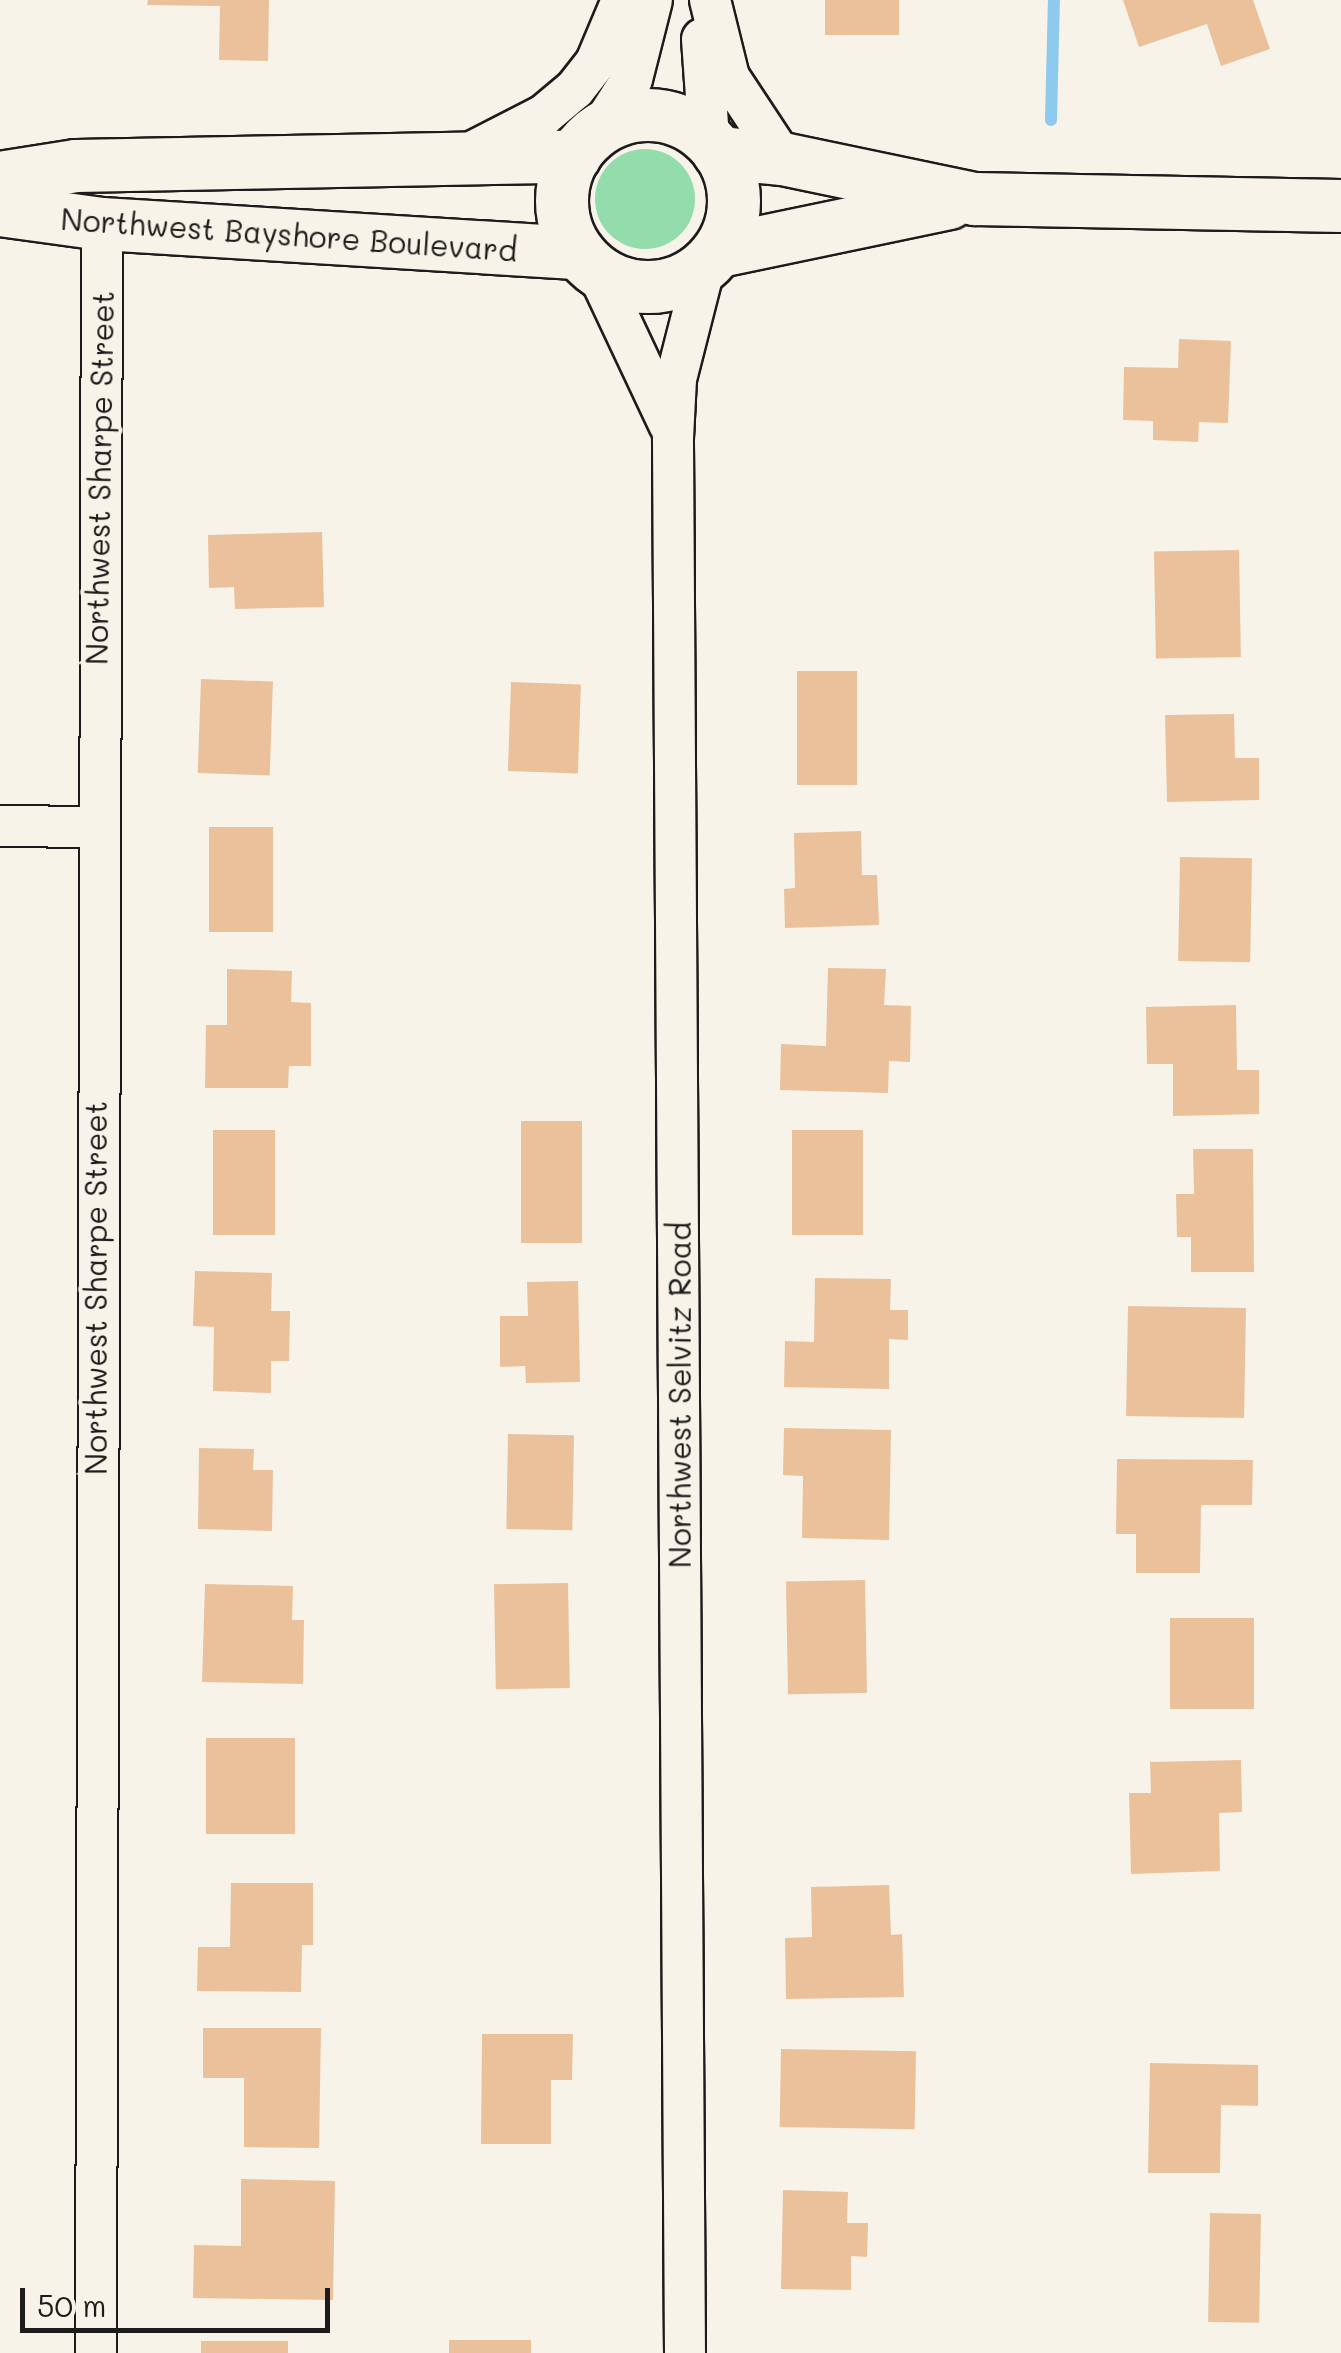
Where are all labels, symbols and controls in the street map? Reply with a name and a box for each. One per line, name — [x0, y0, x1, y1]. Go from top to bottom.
street label: Northwest Bayshore Boulevard — [60, 200, 518, 268]
street label: Northwest Sharpe Street — [78, 291, 120, 665]
street label: Northwest Sharpe Street — [77, 1101, 113, 1475]
street label: Northwest Selvitz Road — [661, 1222, 697, 1568]
scale bar — [25, 2268, 335, 2330]
text: 50 m — [37, 2285, 107, 2325]

